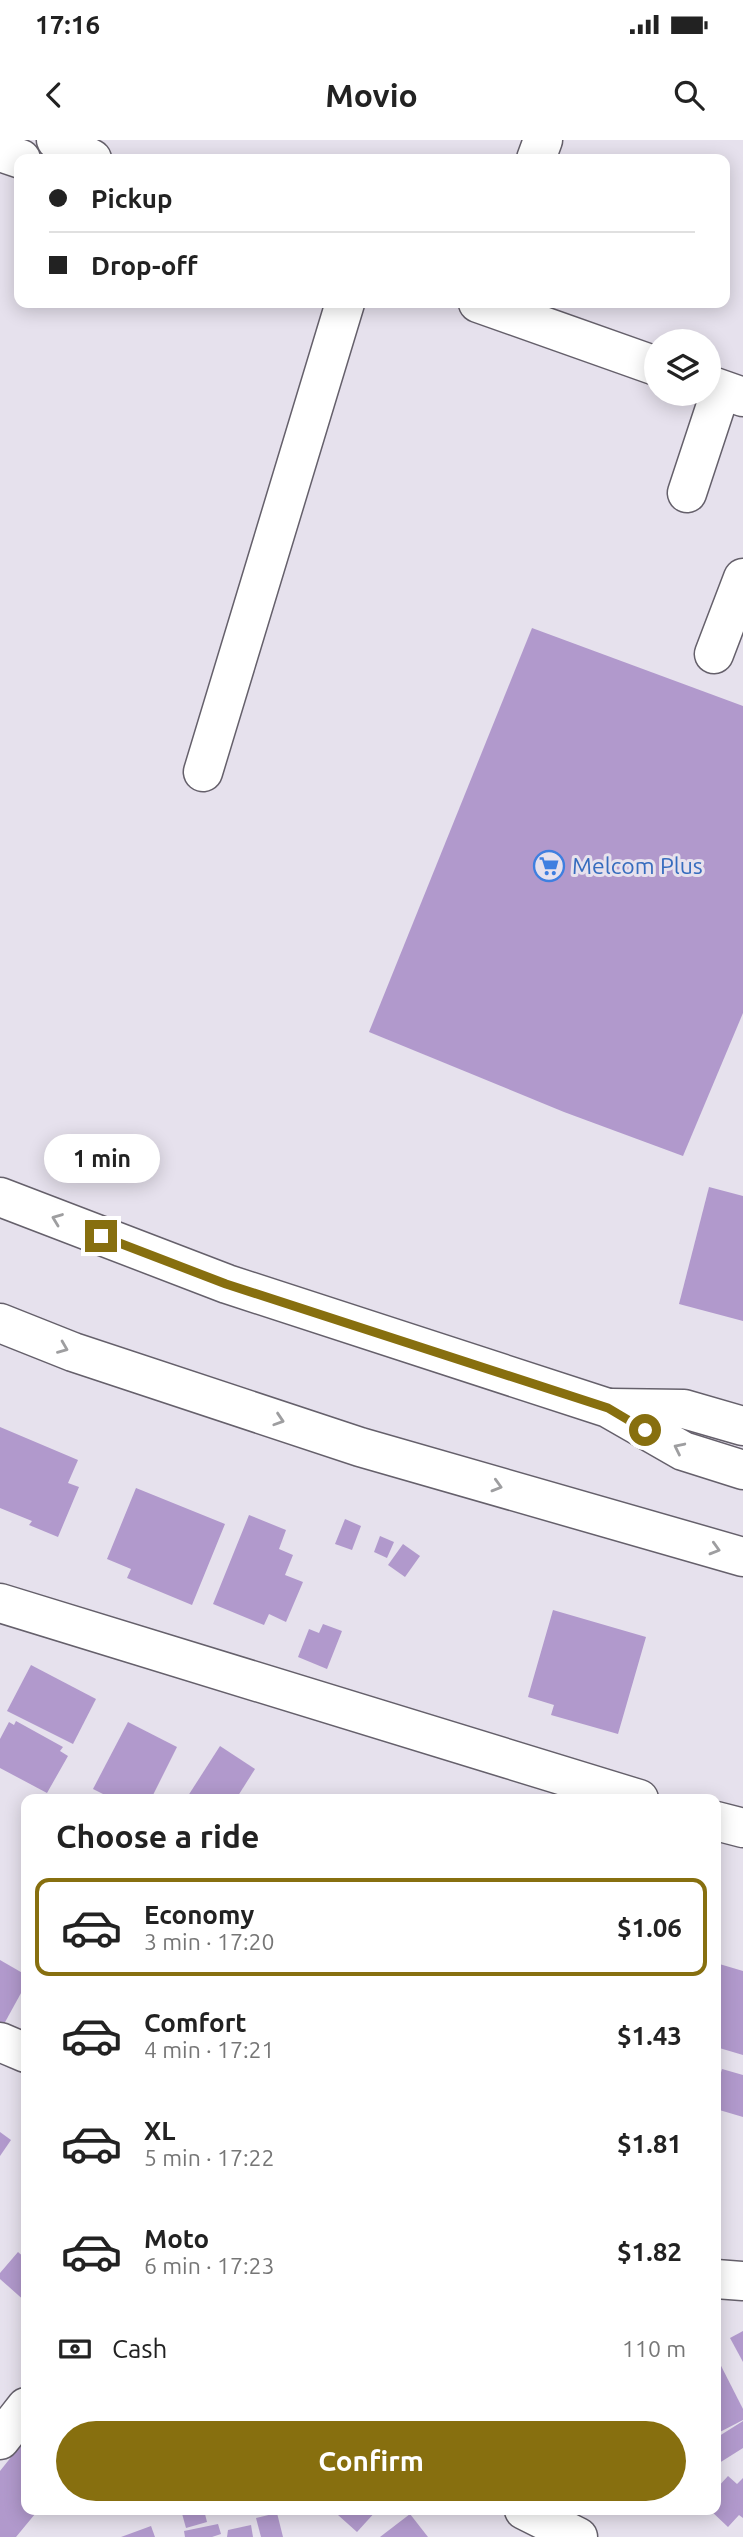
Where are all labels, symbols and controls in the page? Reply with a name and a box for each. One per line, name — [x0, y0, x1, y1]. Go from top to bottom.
text: 17:16 — [35, 10, 100, 39]
icon: back — [35, 76, 73, 114]
icon: search — [670, 76, 708, 114]
text: Movio — [325, 77, 418, 113]
text: Pickup — [91, 184, 173, 213]
text: Drop-off — [91, 251, 198, 280]
map controls — [644, 329, 721, 406]
button: layers — [644, 329, 721, 406]
supermarket icon: Melcom Plus — [532, 849, 566, 883]
place label: Melcom Plus — [572, 853, 703, 878]
callout: 1 min — [43, 1135, 159, 1184]
text: 1 min — [73, 1146, 131, 1171]
one-way arrow — [52, 1213, 64, 1227]
route end — [85, 1220, 117, 1252]
one-way arrow — [57, 1340, 69, 1354]
one-way arrow — [272, 1412, 285, 1426]
route start — [629, 1414, 661, 1446]
one-way arrow — [674, 1442, 686, 1456]
one-way arrow — [491, 1478, 503, 1493]
one-way arrow — [709, 1540, 721, 1555]
text: Choose a ride — [56, 1818, 259, 1854]
icon: car — [60, 1896, 123, 1959]
text: Economy — [144, 1900, 254, 1929]
text: $1.06 — [617, 1913, 682, 1942]
text: 3 min · 17:20 — [144, 1929, 275, 1954]
icon: car — [60, 2004, 123, 2067]
text: Comfort — [144, 2008, 247, 2037]
text: $1.43 — [617, 2021, 682, 2050]
text: 4 min · 17:21 — [144, 2037, 275, 2062]
icon: car — [60, 2112, 123, 2175]
text: XL — [144, 2116, 175, 2145]
text: $1.81 — [617, 2129, 682, 2158]
text: 5 min · 17:22 — [144, 2145, 275, 2170]
icon: car — [60, 2220, 123, 2283]
text: Moto — [144, 2224, 209, 2253]
text: $1.82 — [617, 2237, 682, 2266]
text: 6 min · 17:23 — [144, 2253, 275, 2278]
icon: cash — [56, 2330, 94, 2368]
text: Cash — [112, 2334, 167, 2363]
text: 110 m — [622, 2336, 686, 2361]
button: Confirm — [56, 2421, 686, 2501]

